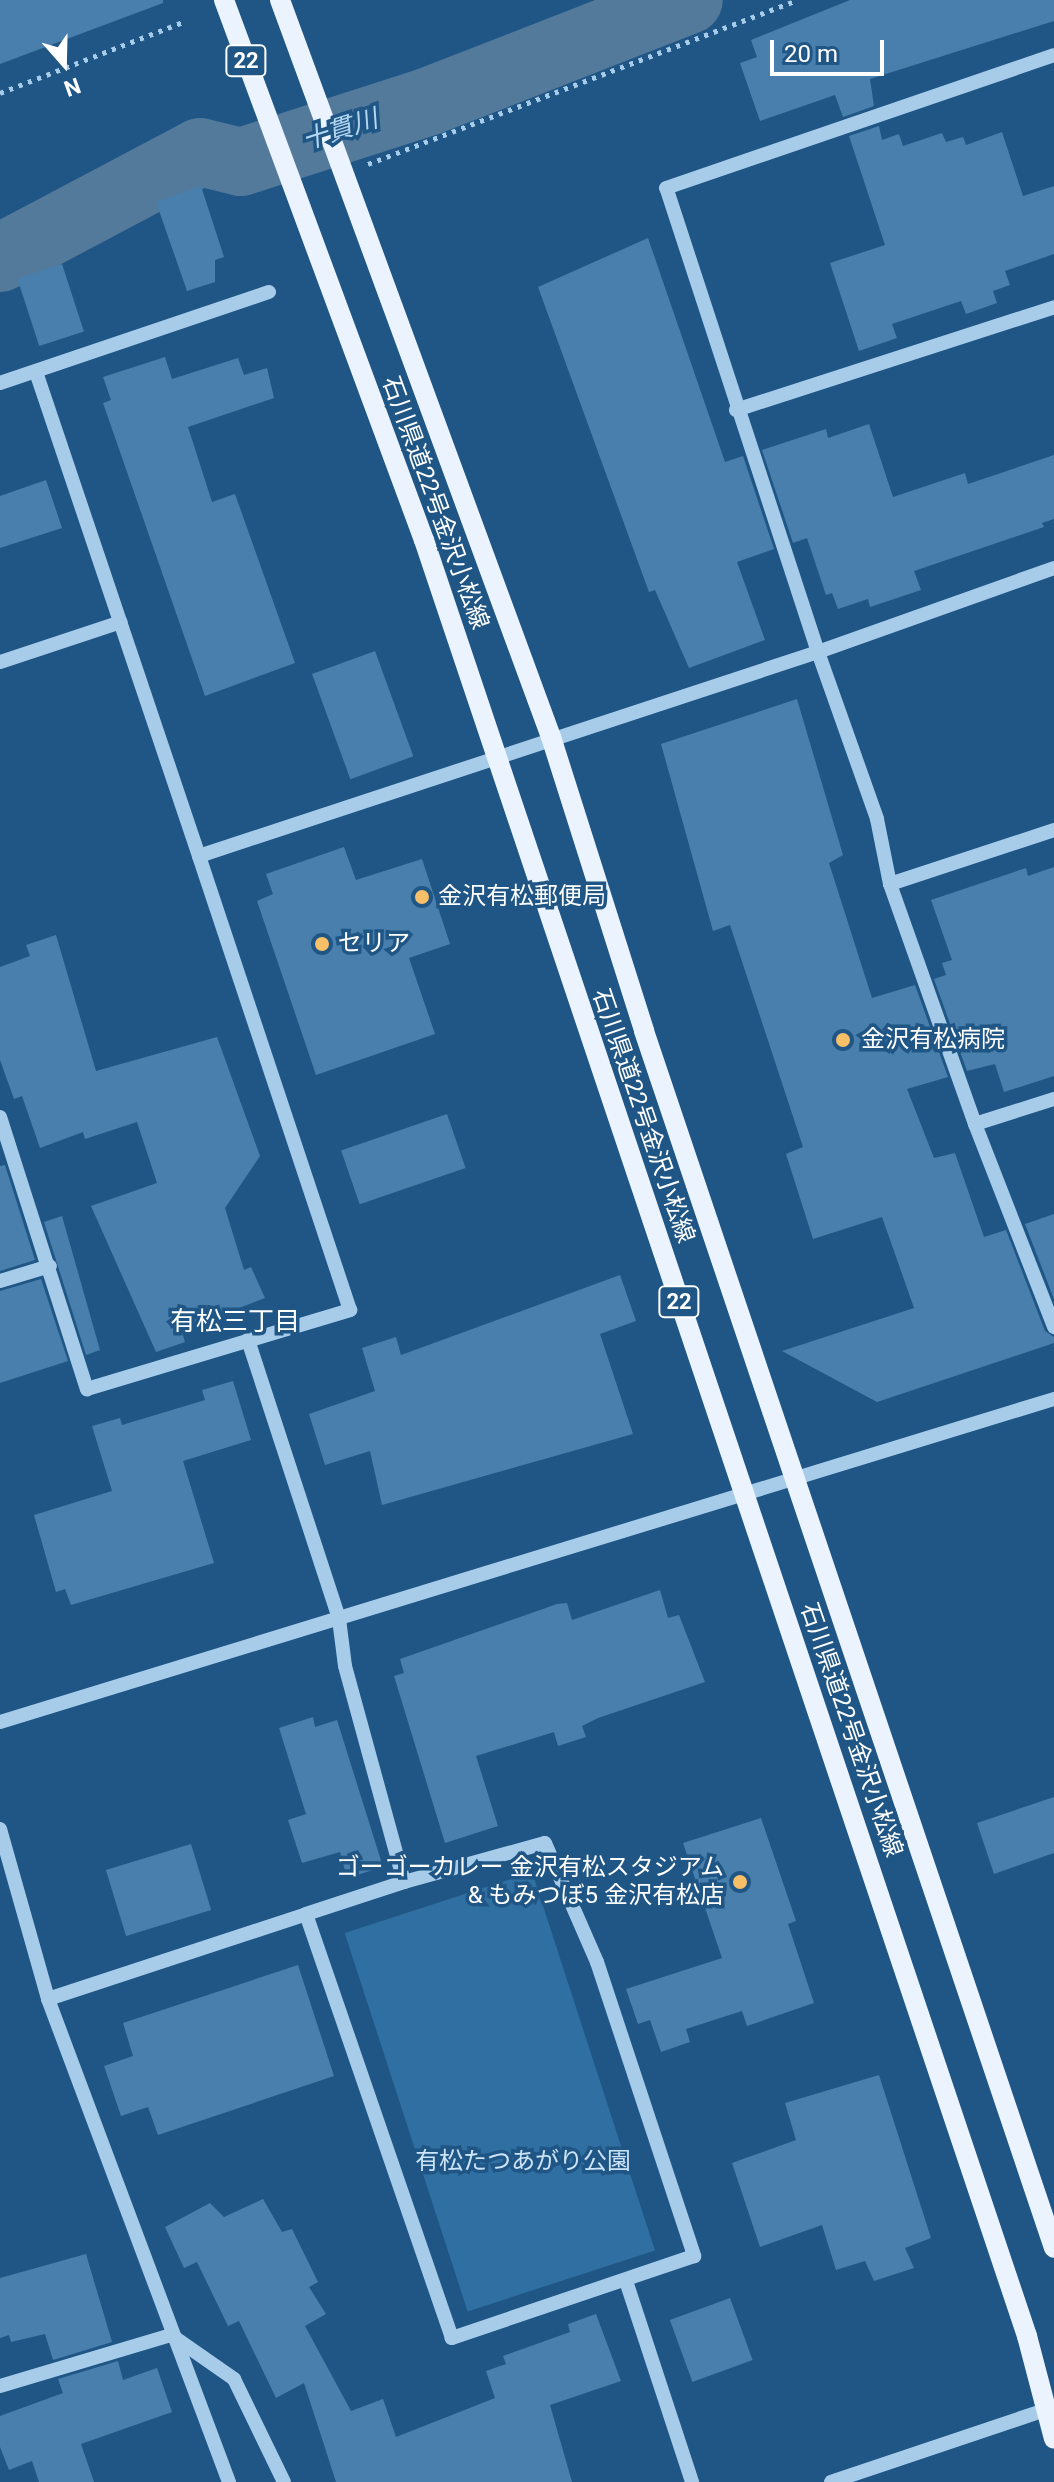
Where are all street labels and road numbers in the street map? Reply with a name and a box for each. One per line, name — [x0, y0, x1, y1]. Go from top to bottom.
road number: 22 — [224, 43, 268, 79]
street label: 石川県道22号金沢小松線 — [376, 373, 494, 633]
street label: 石川県道22号金沢小松線 — [586, 985, 700, 1247]
road number: 22 — [657, 1284, 701, 1320]
street label: 石川県道22号金沢小松線 — [794, 1599, 908, 1861]

